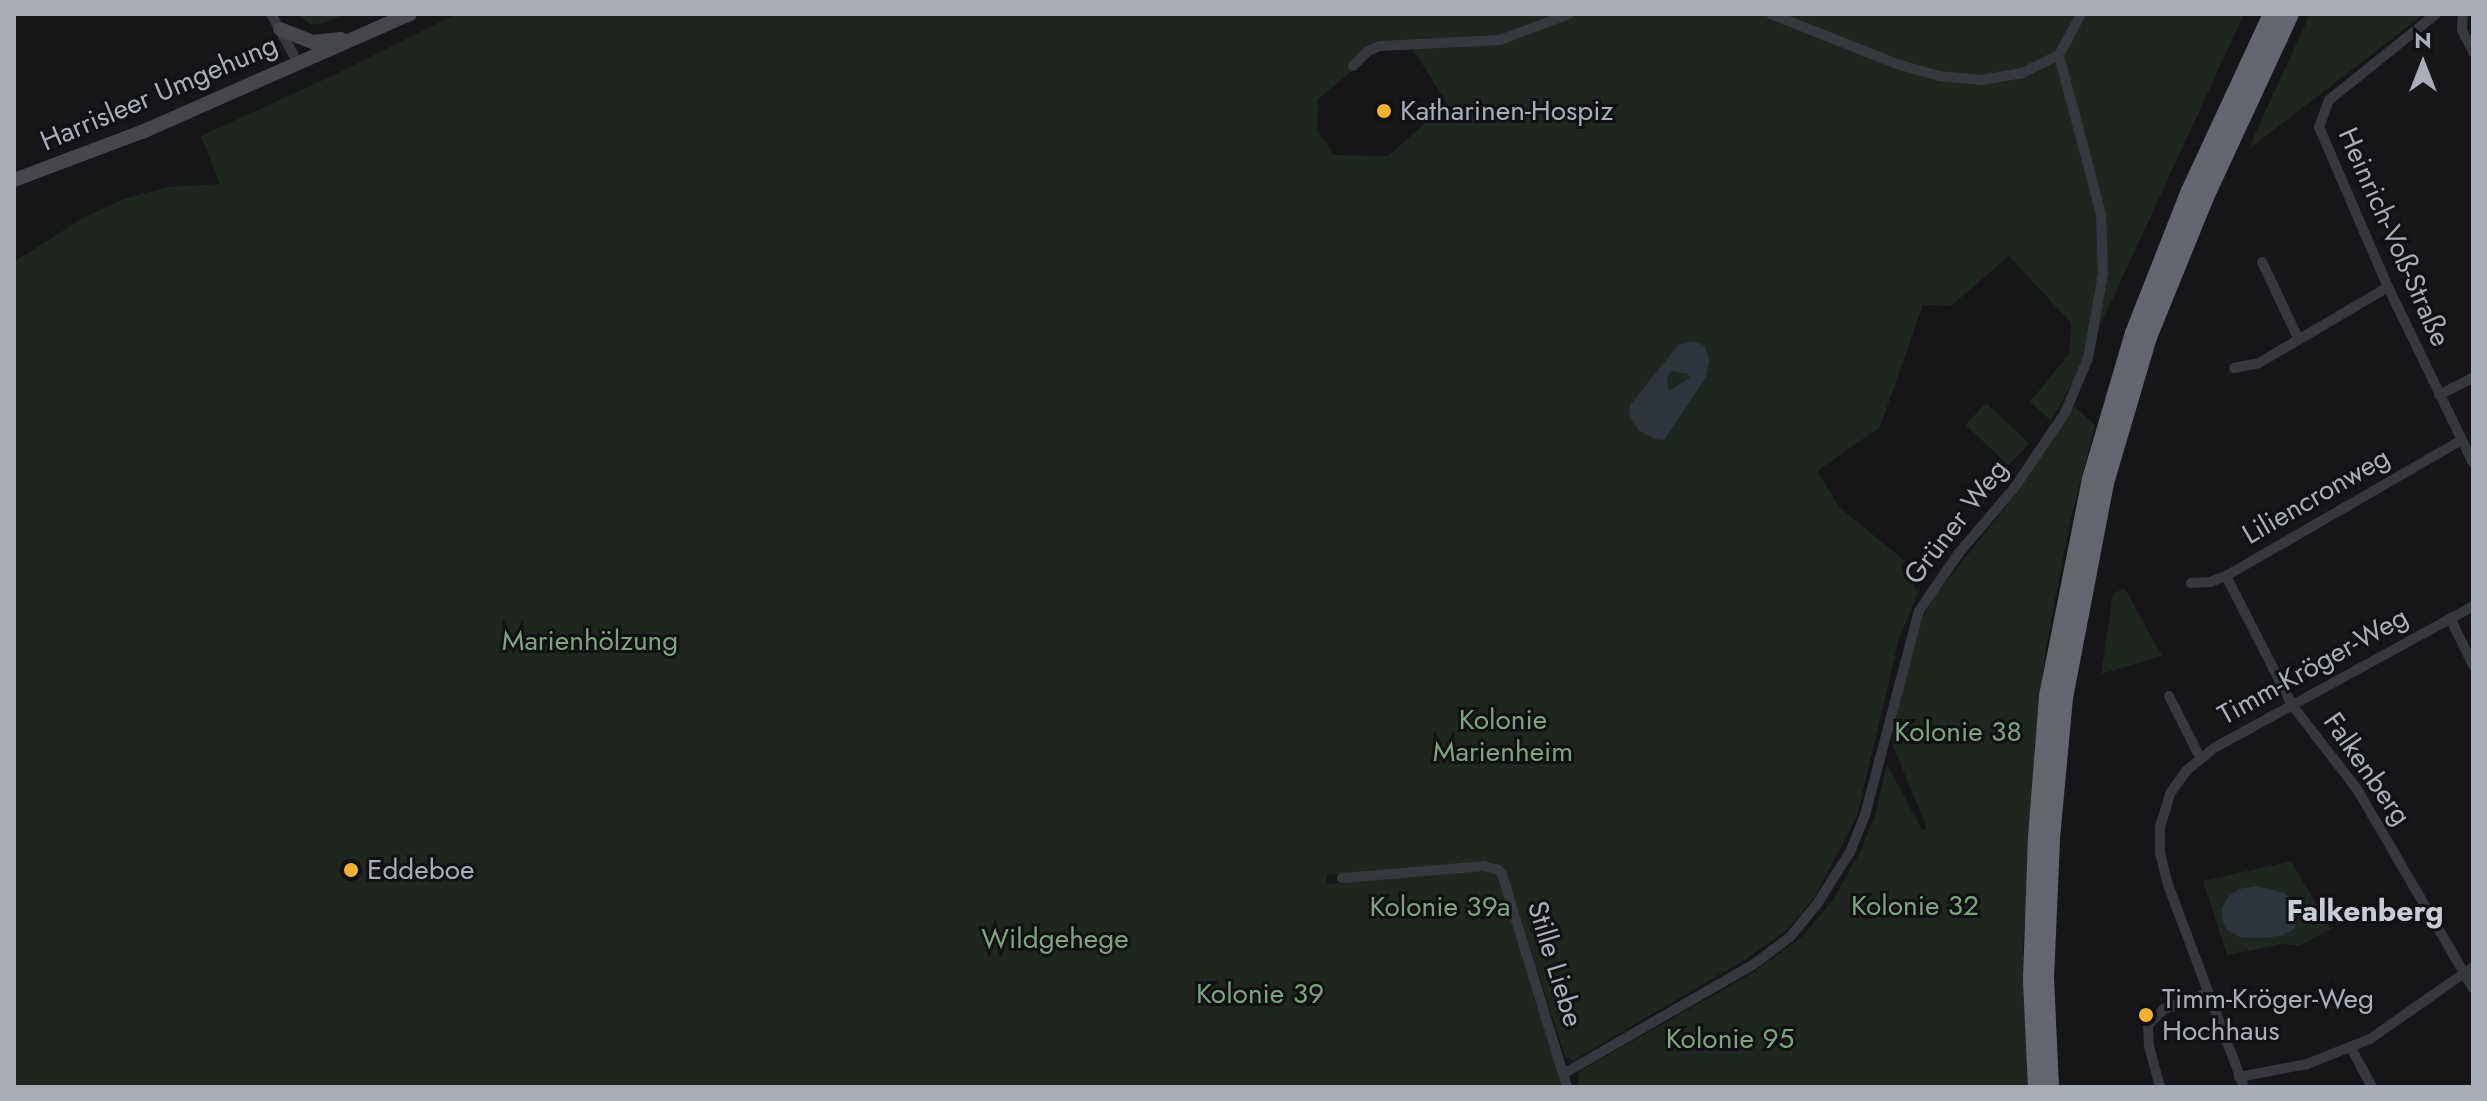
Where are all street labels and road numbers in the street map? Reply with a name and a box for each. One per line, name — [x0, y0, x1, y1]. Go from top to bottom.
street label: Harrisleer Umgehung — [35, 28, 283, 158]
street label: Heinrich-Voß-Straße — [2331, 122, 2457, 352]
street label: Liliencronweg — [2237, 440, 2395, 552]
street label: Grüner Weg — [1897, 453, 2015, 591]
street label: Timm-Kröger-Weg — [2212, 600, 2414, 732]
street label: Falkenberg — [2316, 706, 2418, 832]
street label: Stille Liebe — [1520, 897, 1590, 1031]

